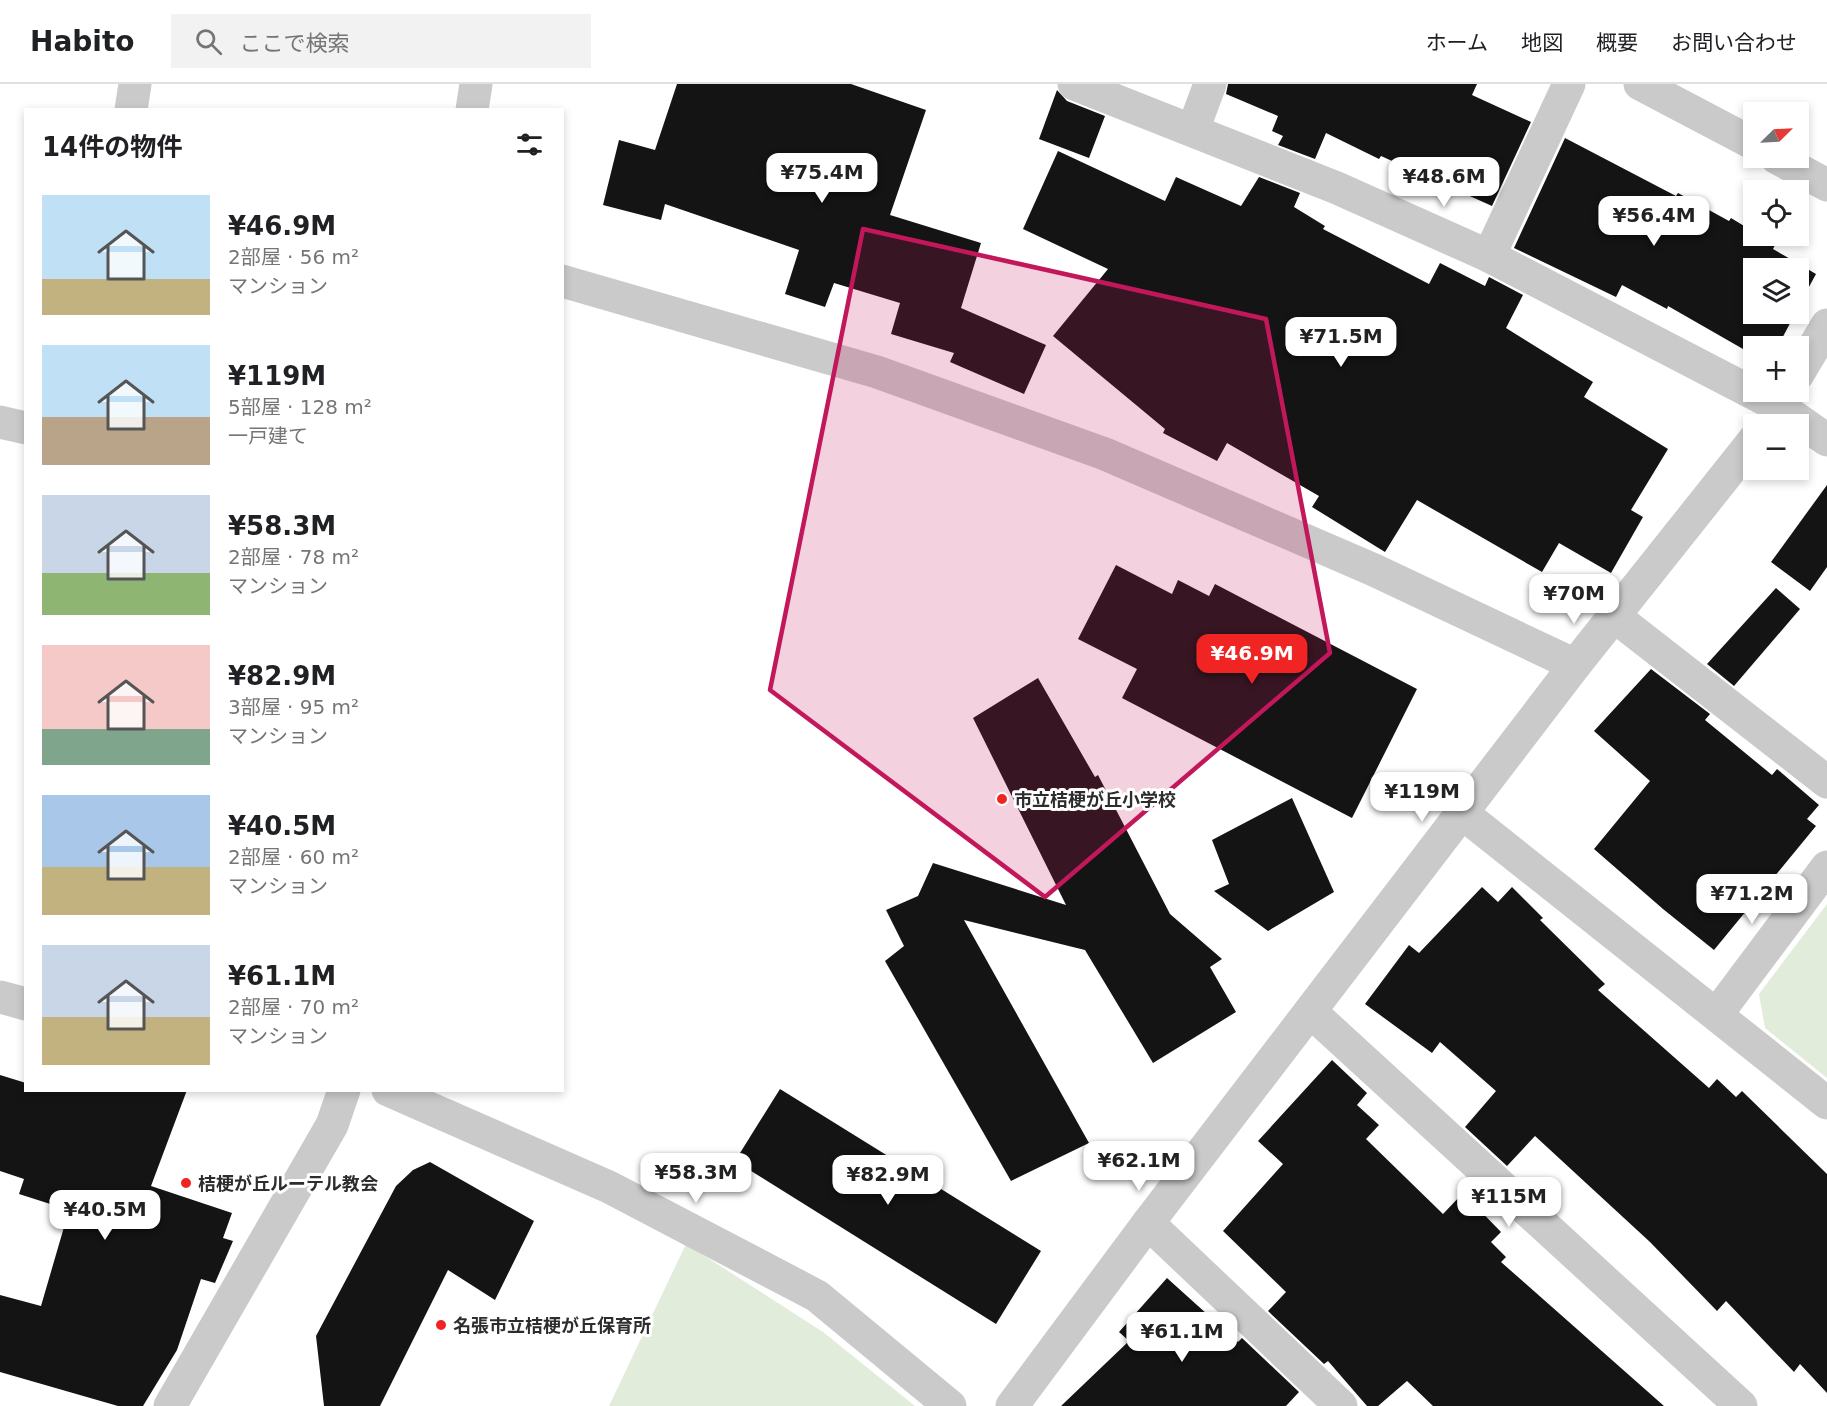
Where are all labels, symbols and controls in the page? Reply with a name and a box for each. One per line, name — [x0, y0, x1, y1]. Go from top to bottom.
search box — [171, 14, 591, 68]
text: Habito — [30, 25, 135, 58]
icon: search — [192, 25, 225, 58]
text: ここで検索 — [240, 31, 350, 56]
text: ホーム — [1426, 31, 1488, 55]
text: 地図 — [1521, 31, 1563, 55]
text: 概要 — [1596, 31, 1638, 55]
text: お問い合わせ — [1671, 31, 1797, 55]
north arrow — [1743, 102, 1809, 168]
map controls — [1743, 102, 1809, 480]
icon: filters — [513, 128, 546, 161]
text: 14件の物件 — [42, 132, 182, 162]
pin: ¥75.4M — [773, 153, 871, 204]
pin: ¥48.6M — [1395, 157, 1493, 208]
text: ¥75.4M — [780, 160, 864, 184]
text: ¥48.6M — [1402, 164, 1486, 188]
button: locate — [1743, 180, 1809, 246]
pin: ¥56.4M — [1605, 196, 1703, 247]
text: ¥56.4M — [1612, 203, 1696, 227]
text: ¥46.9M — [228, 211, 336, 241]
icon: home — [90, 219, 162, 291]
text: 2部屋 · 56 m² — [228, 245, 359, 269]
button: layers — [1743, 258, 1809, 324]
text: マンション — [228, 274, 328, 298]
pin: ¥71.5M — [1292, 317, 1390, 368]
text: ¥71.5M — [1299, 324, 1383, 348]
button: + — [1743, 336, 1809, 402]
text: ¥119M — [228, 361, 326, 391]
icon: home — [90, 369, 162, 441]
text: 5部屋 · 128 m² — [228, 395, 372, 419]
button: − — [1743, 414, 1809, 480]
text: 一戸建て — [228, 424, 308, 448]
text: ¥58.3M — [228, 511, 336, 541]
icon: home — [90, 519, 162, 591]
text: 2部屋 · 78 m² — [228, 545, 359, 569]
text: マンション — [228, 574, 328, 598]
pin: ¥70M — [1538, 574, 1610, 625]
text: ¥70M — [1543, 581, 1605, 605]
pin: ¥46.9M — [1203, 634, 1301, 685]
text: ¥46.9M — [1210, 641, 1294, 665]
text: ¥82.9M — [228, 661, 336, 691]
icon: home — [90, 669, 162, 741]
text: 3部屋 · 95 m² — [228, 695, 359, 719]
text: マンション — [228, 724, 328, 748]
pin: ¥119M — [1380, 772, 1464, 823]
text: ¥119M — [1384, 779, 1460, 803]
place label: 市立桔梗が丘小学校 — [1014, 789, 1176, 810]
marker: 市立桔梗が丘小学校 — [995, 792, 1009, 806]
text: ¥40.5M — [228, 811, 336, 841]
icon: home — [90, 819, 162, 891]
text: 2部屋 · 60 m² — [228, 845, 359, 869]
text: マンション — [228, 874, 328, 898]
pin: ¥71.2M — [1703, 874, 1801, 925]
text: ¥71.2M — [1710, 881, 1794, 905]
text: ¥61.1M — [228, 961, 336, 991]
icon: home — [90, 969, 162, 1041]
text: 2部屋 · 70 m² — [228, 995, 359, 1019]
text: マンション — [228, 1024, 328, 1048]
pin: ¥62.1M — [1090, 1141, 1188, 1192]
text: ¥62.1M — [1097, 1148, 1181, 1172]
pin: ¥58.3M — [647, 1153, 745, 1204]
pin: ¥82.9M — [839, 1155, 937, 1206]
text: ¥58.3M — [654, 1160, 738, 1184]
text: ¥82.9M — [846, 1162, 930, 1186]
place label: 桔梗が丘ルーテル教会 — [198, 1173, 378, 1194]
marker: 桔梗が丘ルーテル教会 — [179, 1176, 193, 1190]
pin: ¥115M — [1467, 1177, 1551, 1228]
text: ¥115M — [1471, 1184, 1547, 1208]
pin: ¥40.5M — [56, 1190, 154, 1241]
text: ¥40.5M — [63, 1197, 147, 1221]
pin: ¥61.1M — [1133, 1312, 1231, 1363]
place label: 名張市立桔梗が丘保育所 — [453, 1315, 651, 1336]
marker: 名張市立桔梗が丘保育所 — [434, 1318, 448, 1332]
text: ¥61.1M — [1140, 1319, 1224, 1343]

